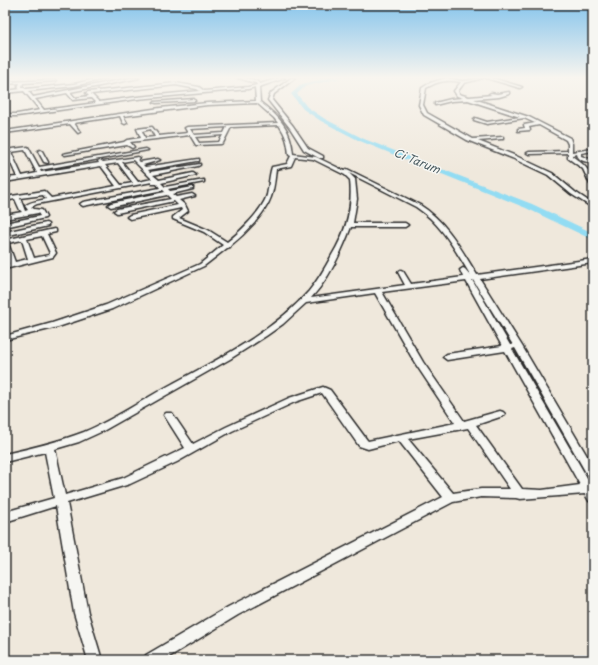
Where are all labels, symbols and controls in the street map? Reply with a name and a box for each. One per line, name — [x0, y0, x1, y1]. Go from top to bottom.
water label: Ci Tarum — [391, 144, 444, 178]

